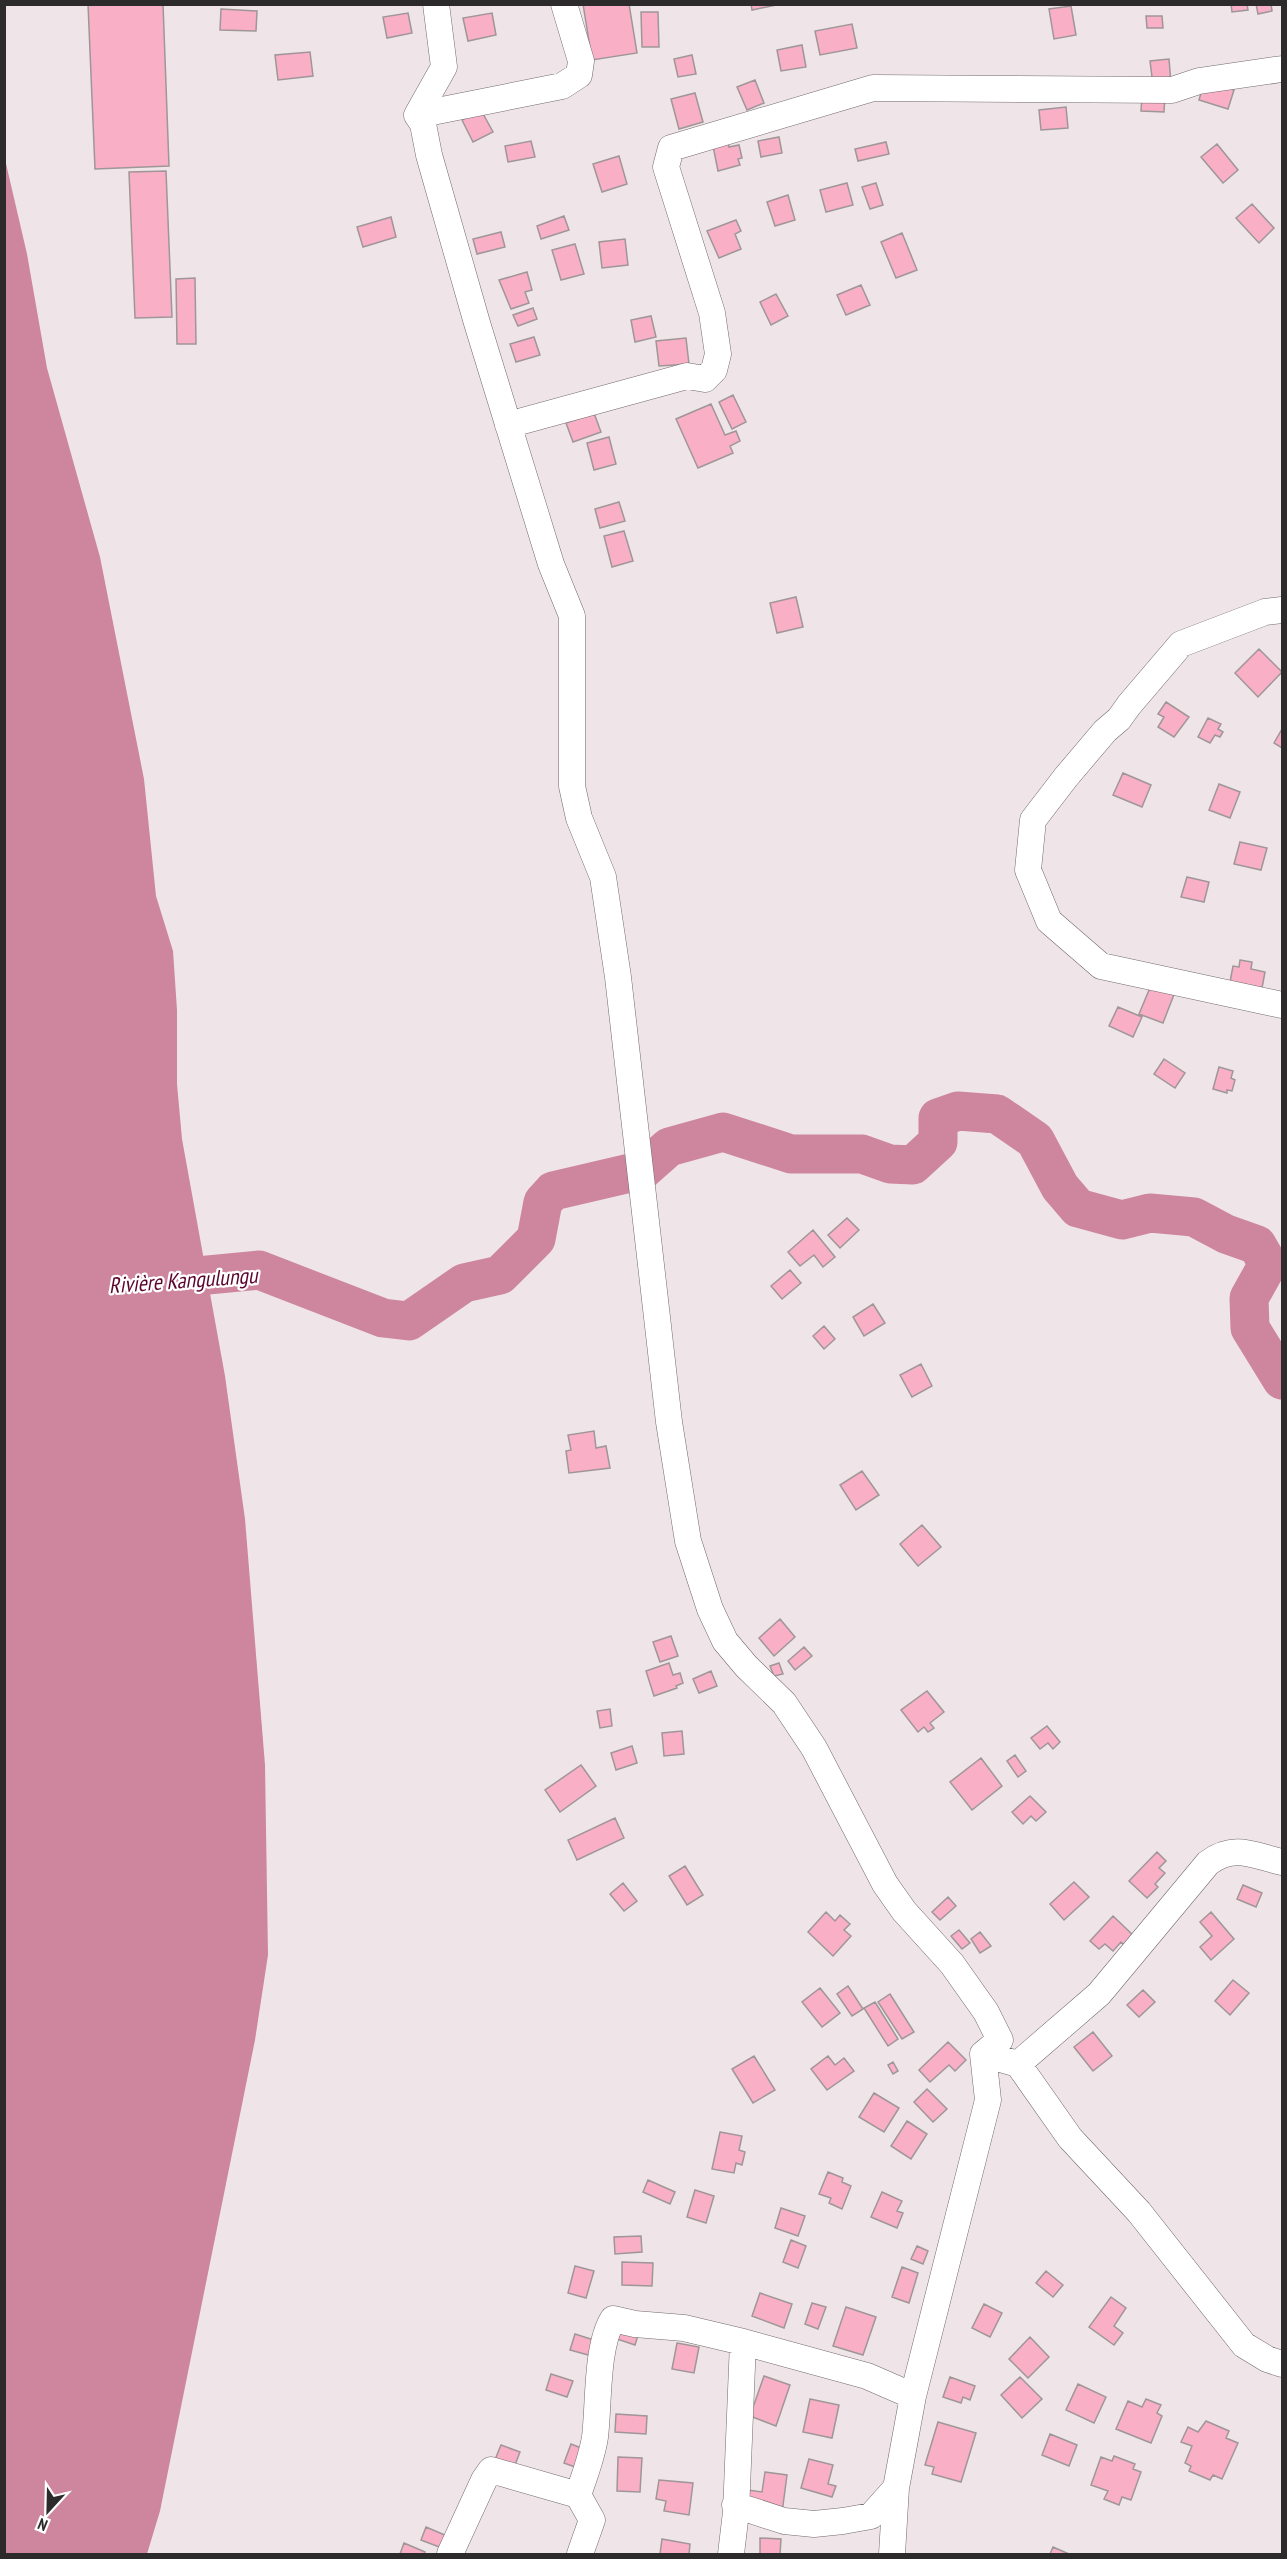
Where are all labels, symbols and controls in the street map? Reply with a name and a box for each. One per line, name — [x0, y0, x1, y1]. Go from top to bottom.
water label: Rivière Kangulungu — [108, 1261, 260, 1299]
north arrow — [18, 2481, 78, 2541]
text: N — [35, 2514, 50, 2536]

